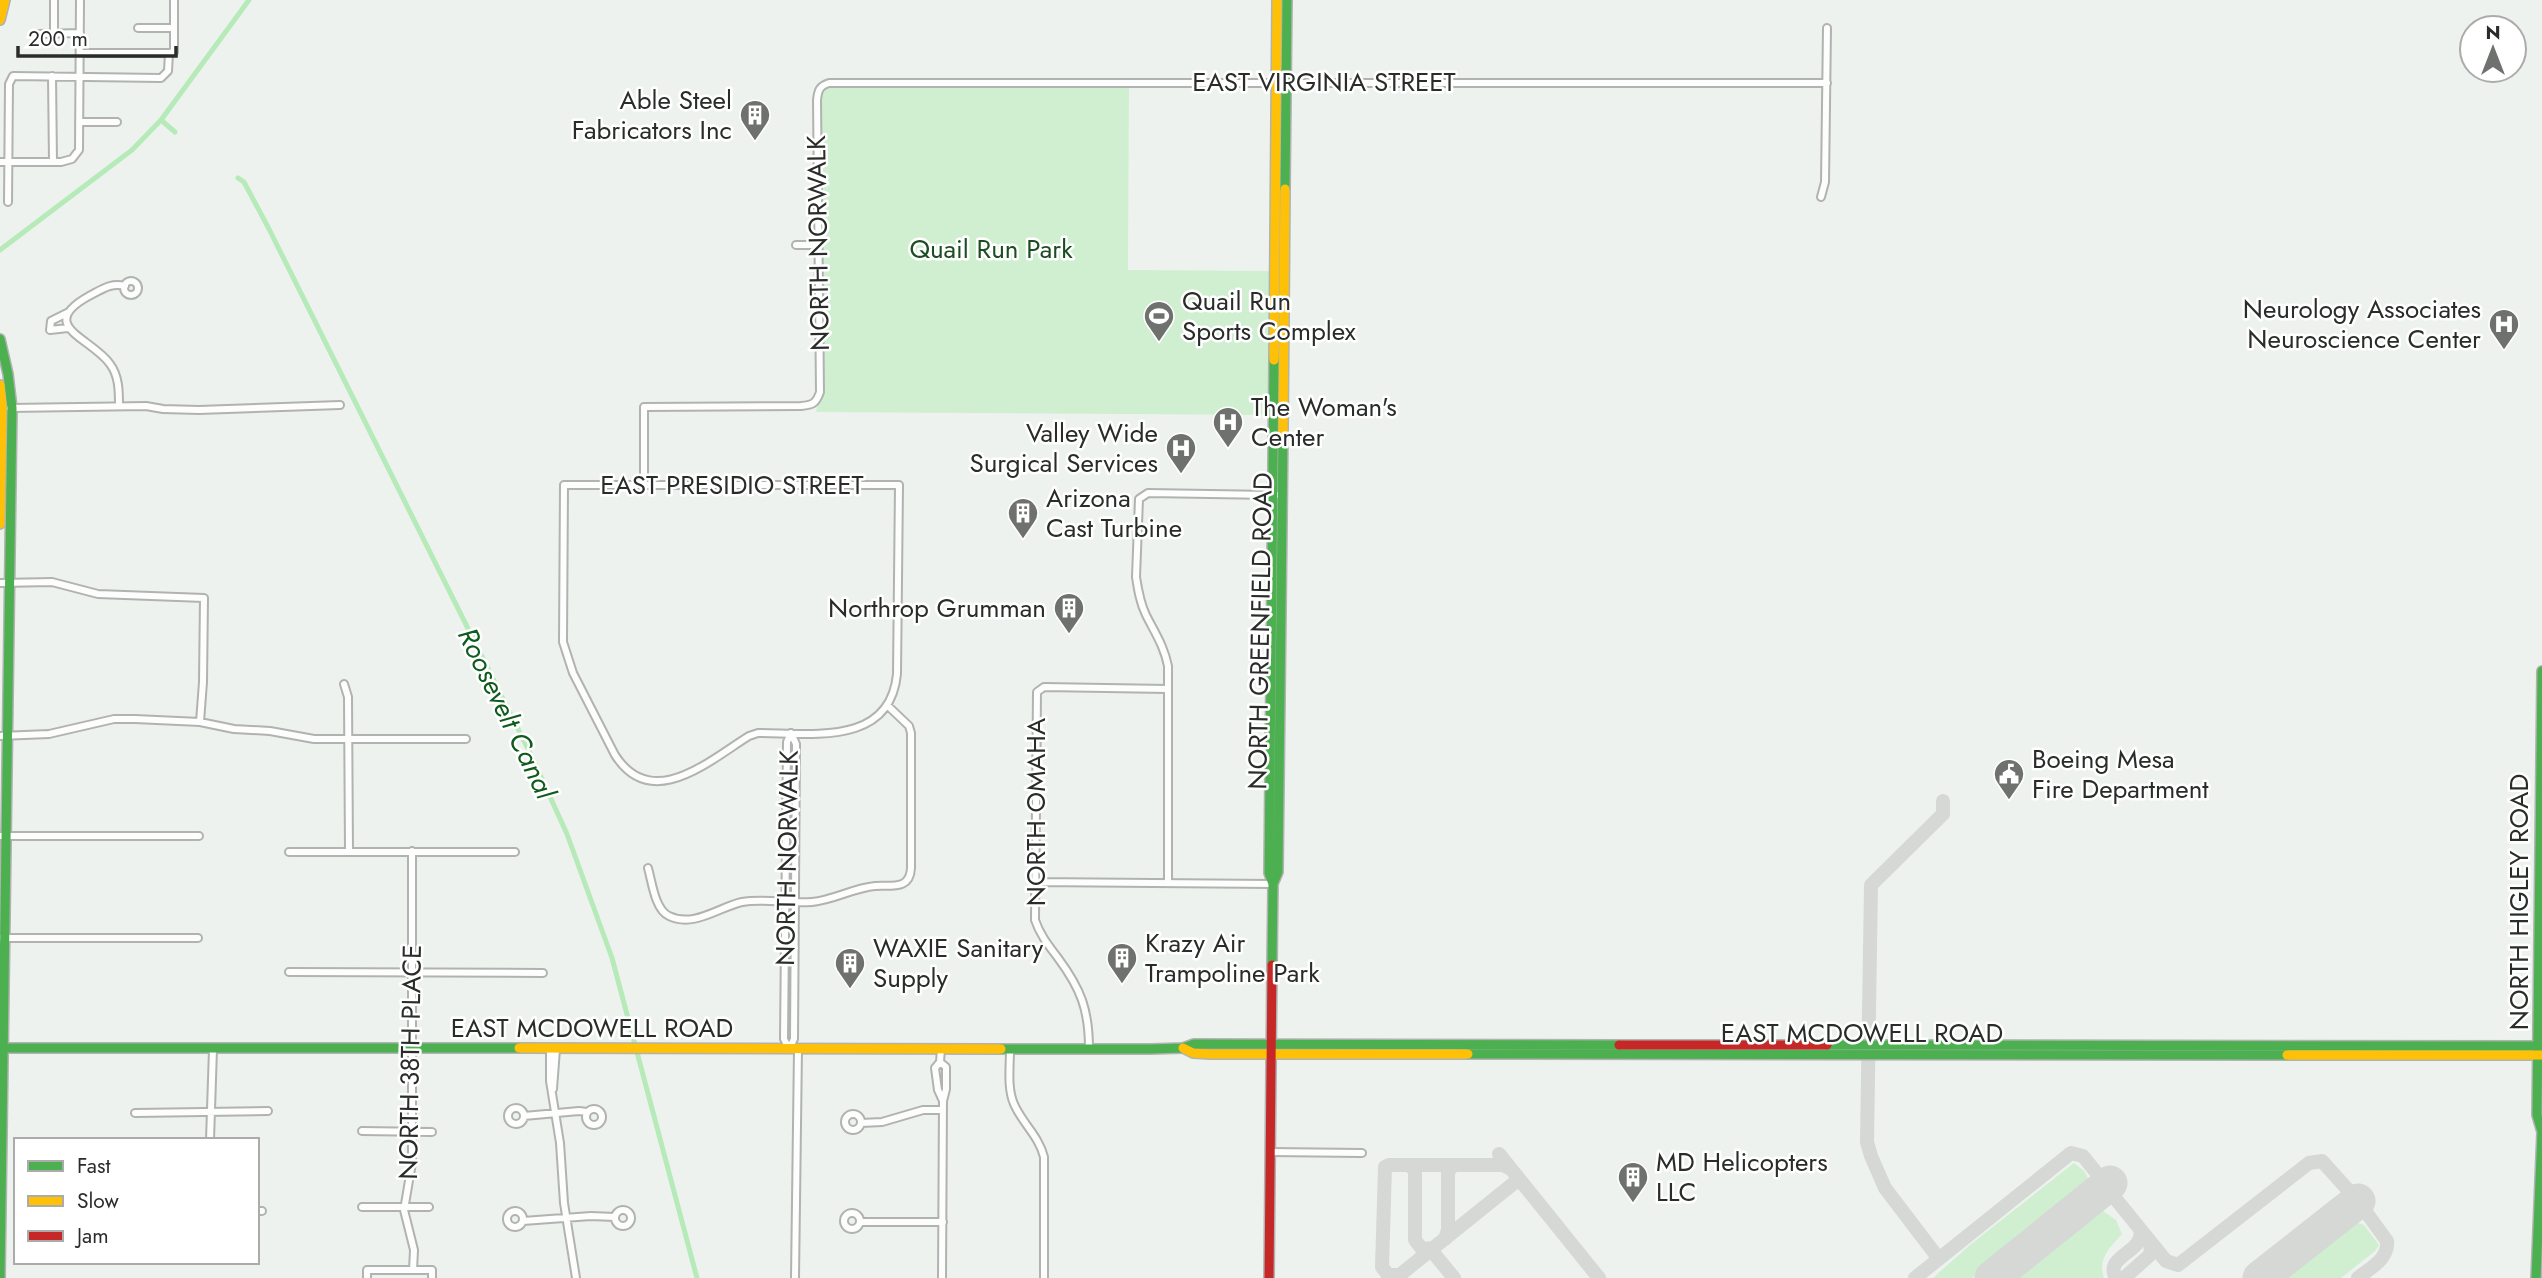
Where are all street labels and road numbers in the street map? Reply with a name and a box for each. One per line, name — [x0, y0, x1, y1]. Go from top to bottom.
street label: EAST VIRGINIA STREET — [1192, 63, 1456, 101]
street label: NORTH NORWALK — [797, 135, 839, 351]
street label: EAST PRESIDIO STREET — [600, 466, 864, 504]
street label: NORTH GREENFIELD ROAD — [1238, 472, 1282, 790]
street label: NORTH OMAHA — [1017, 717, 1055, 906]
street label: NORTH NORWALK — [766, 750, 808, 966]
street label: NORTH HIGLEY ROAD — [2500, 774, 2538, 1030]
street label: NORTH 38TH PLACE — [389, 944, 431, 1180]
street label: EAST MCDOWELL ROAD — [451, 1009, 733, 1047]
street label: EAST MCDOWELL ROAD — [1721, 1014, 2003, 1052]

